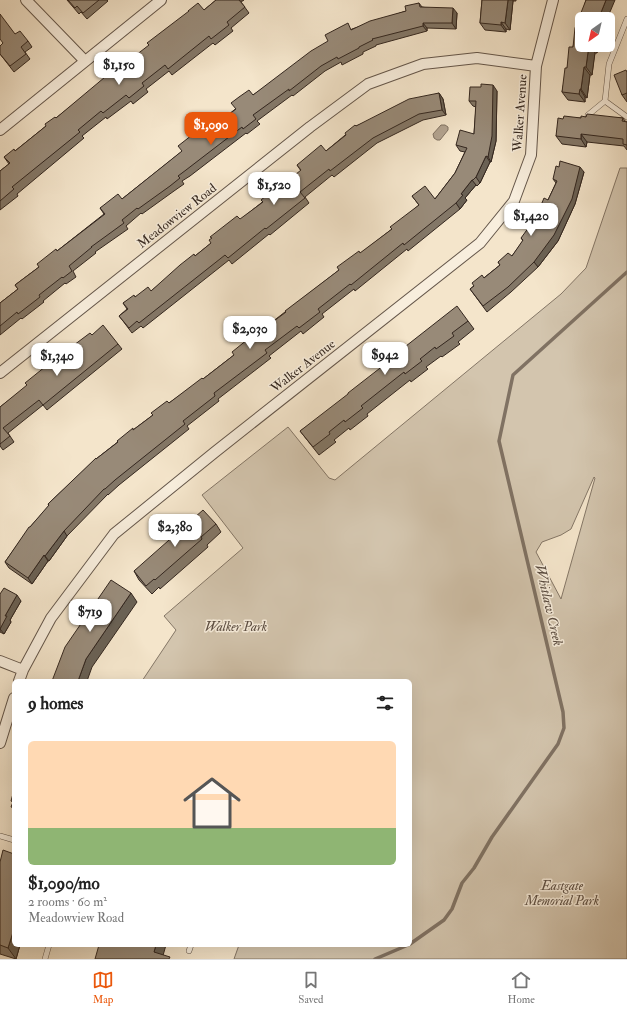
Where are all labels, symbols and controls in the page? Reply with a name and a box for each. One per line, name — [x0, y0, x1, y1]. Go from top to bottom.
north arrow — [575, 12, 615, 52]
map controls — [575, 12, 615, 52]
pin: $1,150 — [86, 52, 152, 86]
text: $1,150 — [103, 57, 135, 73]
street label: Walker Avenue — [509, 73, 531, 153]
pin: $1,090 — [178, 112, 244, 146]
text: $1,090 — [193, 117, 229, 133]
pin: $1,520 — [241, 172, 307, 206]
text: $1,520 — [257, 177, 291, 193]
street label: Meadowview Road — [134, 180, 220, 252]
pin: $1,420 — [498, 203, 564, 237]
text: $1,420 — [513, 208, 549, 224]
pin: $2,030 — [217, 316, 283, 350]
text: $2,030 — [232, 321, 268, 337]
street label: Walker Avenue — [267, 336, 339, 397]
pin: $942 — [361, 342, 409, 376]
pin: $1,340 — [24, 343, 90, 377]
text: $942 — [371, 347, 399, 363]
text: $1,340 — [40, 348, 74, 364]
pin: $2,380 — [142, 514, 208, 548]
text: $2,380 — [158, 519, 192, 535]
water label: Whitlaw Creek — [531, 562, 567, 648]
pin: $719 — [66, 599, 114, 633]
text: $719 — [78, 604, 102, 620]
park label: Walker Park — [205, 619, 267, 635]
icon: filters — [374, 692, 396, 714]
text: 9 homes — [28, 693, 83, 714]
icon: home — [176, 767, 248, 839]
text: $1,090/mo — [28, 873, 100, 894]
park label: Eastgate Memorial Park — [524, 878, 599, 909]
text: 2 rooms · 60 m² — [28, 894, 107, 910]
text: Meadowview Road — [28, 910, 124, 926]
tab: Map — [92, 969, 114, 1006]
tab: Saved — [298, 969, 323, 1006]
tab: Home — [508, 969, 535, 1006]

